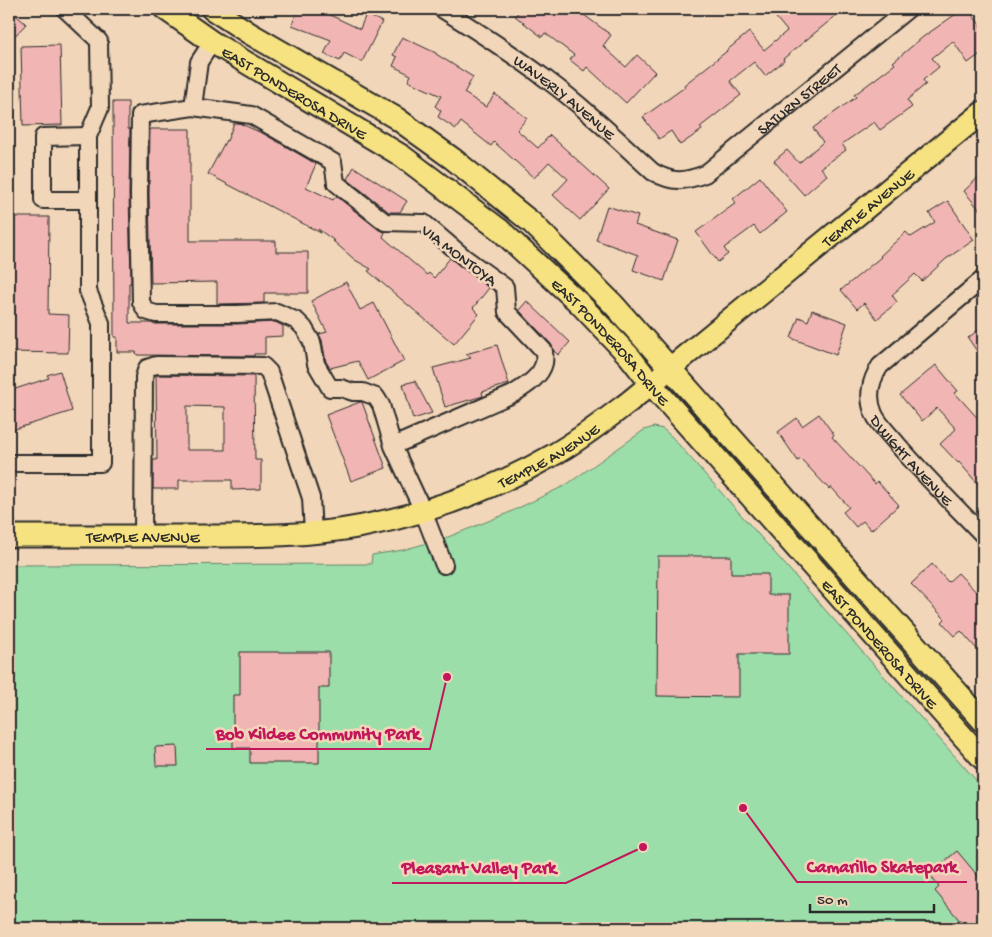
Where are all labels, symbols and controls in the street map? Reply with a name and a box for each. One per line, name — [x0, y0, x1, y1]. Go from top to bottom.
street label: EAST PONDEROSA DRIVE — [217, 44, 370, 146]
street label: WAVERLY AVENUE — [508, 52, 618, 146]
street label: SATURN STREET — [755, 60, 847, 141]
street label: TEMPLE AVENUE — [819, 165, 920, 253]
street label: VIA MONTOYA — [416, 222, 501, 292]
street label: EAST PONDEROSA DRIVE — [546, 276, 672, 412]
street label: DWIGHT AVENUE — [863, 412, 956, 512]
street label: TEMPLE AVENUE — [495, 421, 605, 495]
street label: TEMPLE AVENUE — [85, 530, 201, 549]
street label: EAST PONDEROSA DRIVE — [816, 577, 941, 715]
callout: Bob Kildee Community Park — [206, 716, 430, 749]
text: Bob Kildee Community Park — [215, 725, 422, 746]
callout: Camarillo Skatepark — [797, 849, 967, 882]
callout: Pleasant Valley Park — [392, 850, 566, 883]
text: Camarillo Skatepark — [806, 858, 959, 879]
text: Pleasant Valley Park — [401, 859, 558, 880]
scale bar — [810, 882, 933, 914]
text: 50 m — [817, 892, 848, 910]

